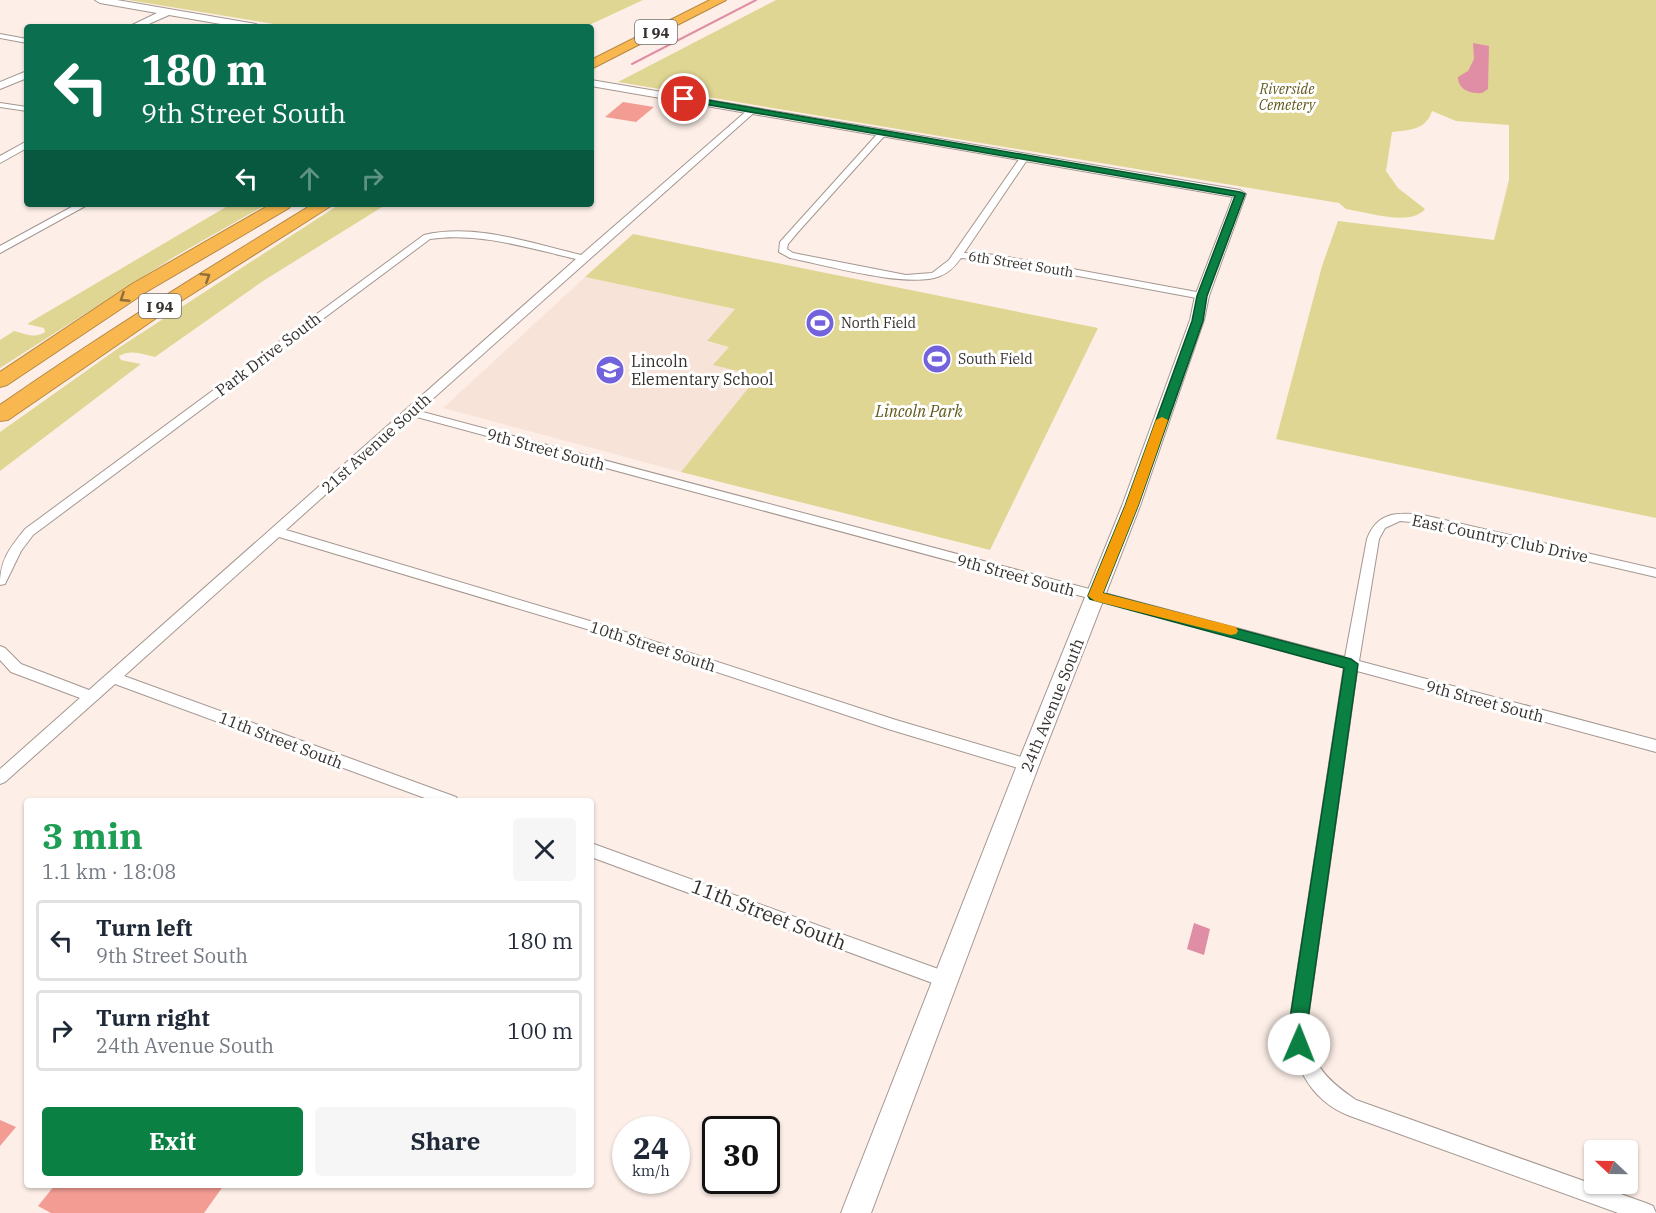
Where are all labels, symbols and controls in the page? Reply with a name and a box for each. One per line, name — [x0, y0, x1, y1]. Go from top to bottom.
road number: I 94 — [635, 20, 677, 44]
text: 180 m — [141, 42, 267, 97]
icon: left — [42, 48, 120, 126]
pin — [658, 73, 709, 124]
park label: Riverside Cemetery — [1259, 80, 1317, 114]
icon: arrive — [667, 82, 700, 115]
text: 9th Street South — [141, 95, 346, 130]
icon: left — [230, 162, 263, 195]
icon: ahead — [293, 162, 326, 195]
icon: right — [356, 162, 389, 195]
street label: 6th Street South — [967, 247, 1075, 281]
one-way arrow — [200, 273, 210, 285]
one-way arrow — [119, 291, 130, 302]
road number: I 94 — [139, 294, 181, 318]
sports icon: North Field — [804, 307, 836, 339]
street label: Park Drive South — [211, 308, 325, 400]
place label: North Field — [841, 314, 917, 332]
sports icon: South Field — [921, 343, 953, 375]
place label: South Field — [958, 350, 1033, 368]
place label: Lincoln Elementary School — [631, 351, 774, 389]
school or university icon: Lincoln Elementary School — [594, 354, 626, 386]
street label: 21st Avenue South — [317, 389, 435, 497]
park label: Lincoln Park — [874, 401, 963, 421]
street label: 9th Street South — [485, 424, 607, 474]
street label: East Country Club Drive — [1410, 510, 1590, 566]
street label: 9th Street South — [955, 550, 1077, 600]
street label: 10th Street South — [588, 616, 718, 676]
street label: 24th Avenue South — [1016, 635, 1088, 775]
street label: 9th Street South — [1424, 676, 1546, 726]
street label: 11th Street South — [216, 707, 346, 773]
text: 3 min — [42, 812, 143, 859]
button: close — [513, 818, 576, 881]
text: 1.1 km · 18:08 — [42, 858, 176, 885]
street label: 11th Street South — [688, 872, 850, 956]
text: Turn left — [96, 913, 192, 942]
icon: left — [45, 924, 78, 957]
text: 180 m — [507, 926, 573, 955]
text: 9th Street South — [96, 942, 248, 969]
text: Turn right — [96, 1003, 210, 1032]
position arrow — [1267, 1012, 1331, 1076]
icon: right — [45, 1014, 78, 1047]
text: 100 m — [507, 1016, 573, 1045]
text: 24th Avenue South — [96, 1032, 274, 1059]
button: Exit — [42, 1107, 303, 1176]
button: Share — [315, 1107, 576, 1176]
speed limit sign: 30 — [702, 1116, 780, 1194]
text: 24 — [633, 1128, 669, 1167]
north arrow — [1584, 1140, 1638, 1194]
map controls — [1584, 1140, 1638, 1194]
text: km/h — [632, 1161, 670, 1180]

